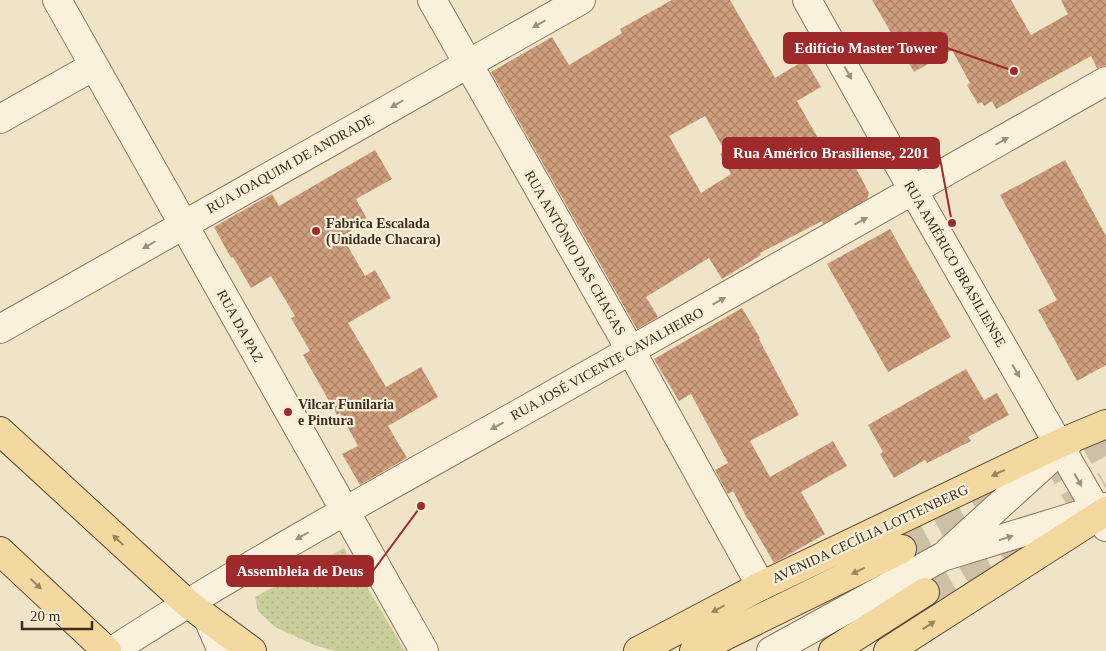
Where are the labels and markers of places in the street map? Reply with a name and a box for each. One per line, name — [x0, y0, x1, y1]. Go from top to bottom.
callout: Edifício Master Tower — [784, 33, 947, 63]
callout: Rua Américo Brasiliense, 2201 — [723, 138, 939, 168]
place label: Fabrica Escalada (Unidade Chacara) — [326, 216, 441, 248]
marker: Fabrica Escalada (Unidade Chacara) — [310, 225, 322, 237]
place label: Vilcar Funilaria e Pintura — [298, 397, 394, 428]
marker: Vilcar Funilaria e Pintura — [282, 406, 294, 418]
callout: Assembleia de Deus — [227, 556, 373, 586]

